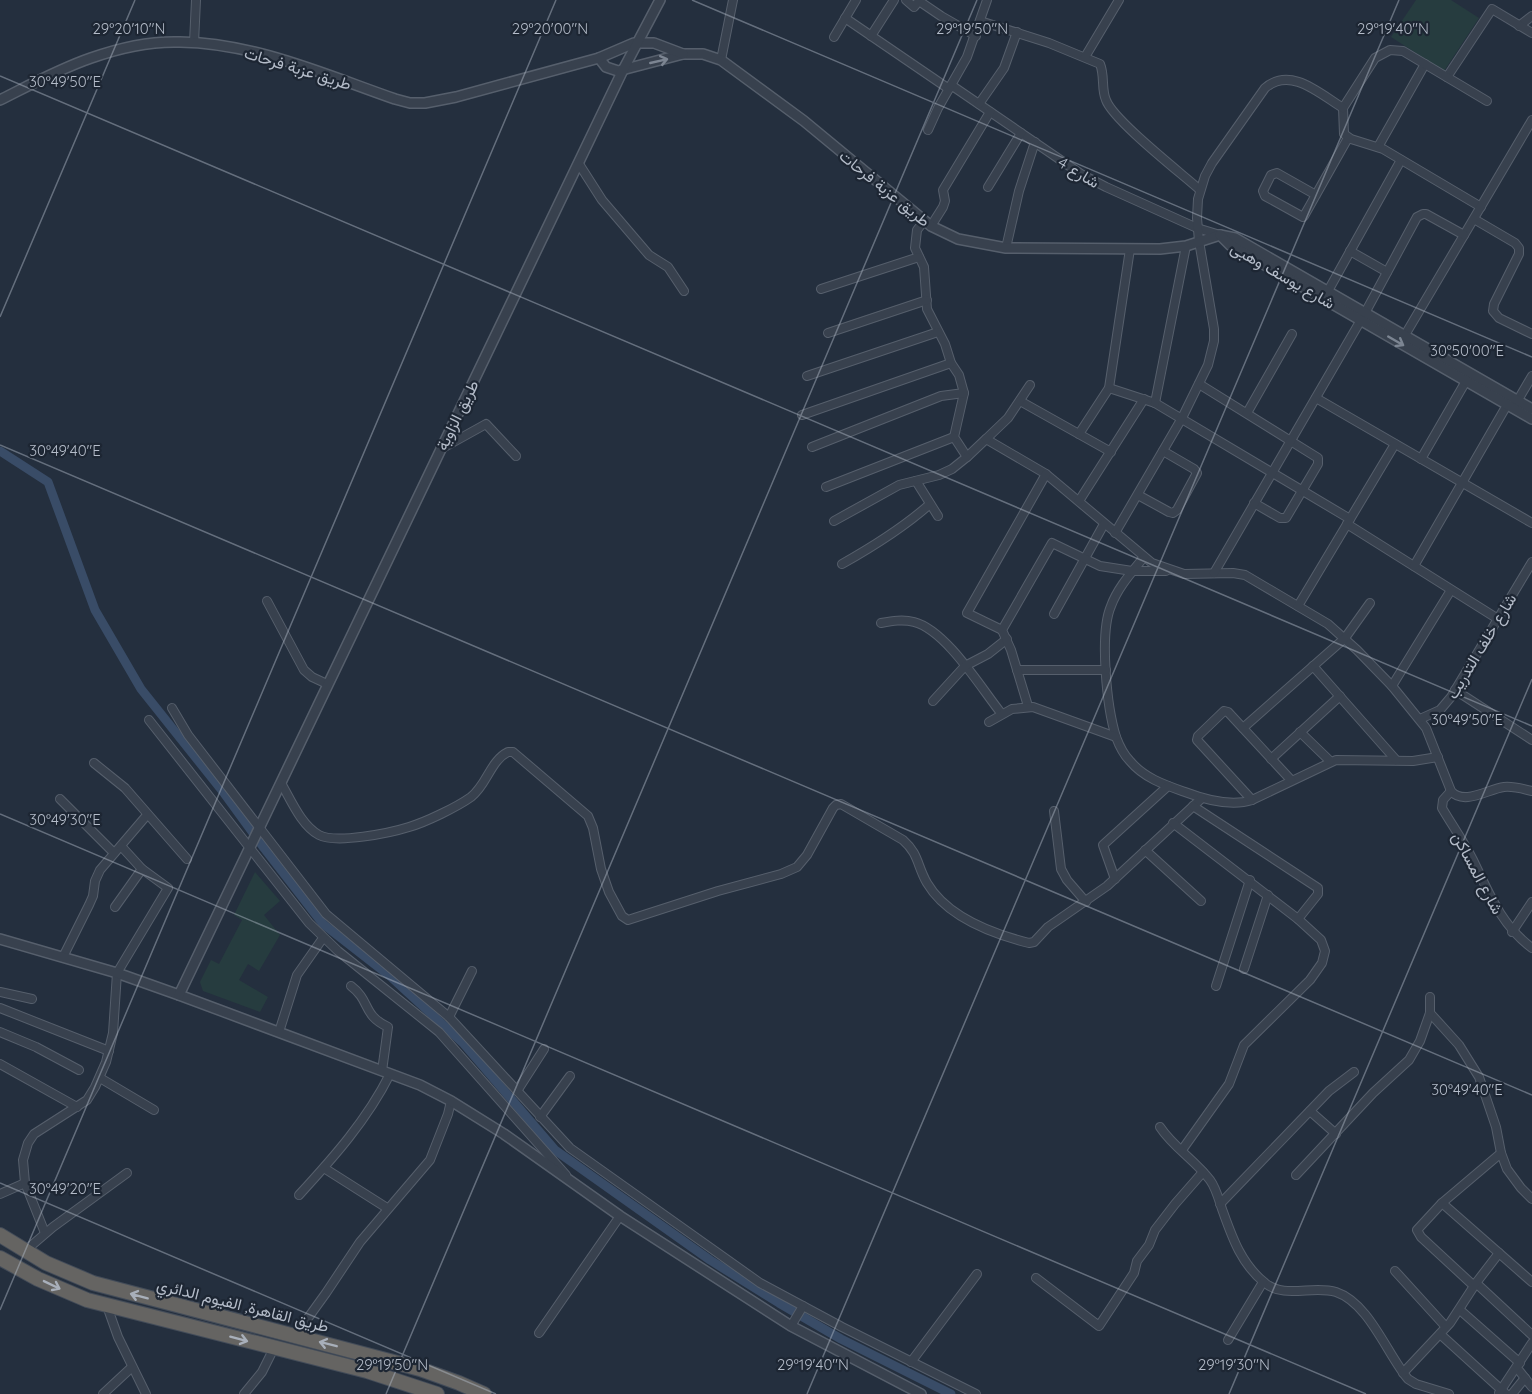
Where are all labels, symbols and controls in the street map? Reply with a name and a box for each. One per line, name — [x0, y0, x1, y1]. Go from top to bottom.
text: 29°20'10"N — [93, 19, 165, 38]
text: 29°20'00"N — [512, 19, 588, 38]
text: 29°19'50"N — [936, 19, 1008, 38]
text: 29°19'40"N — [1357, 19, 1429, 38]
street label: طريق عزبة فرحات — [242, 42, 354, 95]
one-way arrow — [650, 55, 669, 67]
text: 30°49'50"E — [29, 72, 101, 91]
street label: طريق عزبة فرحات — [835, 145, 934, 231]
street label: شارع 4 — [1054, 152, 1103, 194]
street label: شارع يوسف وهبى — [1226, 237, 1339, 315]
one-way arrow — [1387, 335, 1404, 347]
text: 30°50'00"E — [1430, 341, 1504, 360]
street label: طريق الزاوية — [431, 377, 484, 454]
text: 30°49'40"E — [29, 441, 101, 460]
street label: شارع خلف التدريب — [1442, 590, 1522, 703]
text: 30°49'50"E — [1431, 710, 1503, 729]
text: 30°49'30"E — [29, 810, 101, 829]
street label: شارع المساكن — [1446, 828, 1508, 919]
text: 30°49'40"E — [1431, 1080, 1503, 1099]
text: 30°49'20"E — [29, 1179, 101, 1198]
street label: طريق القاهرة, الفيوم الدائري — [154, 1274, 331, 1340]
one-way arrow — [42, 1280, 60, 1292]
one-way arrow — [130, 1289, 149, 1301]
one-way arrow — [229, 1334, 248, 1346]
one-way arrow — [319, 1338, 338, 1349]
text: 29°19'50"N — [356, 1355, 428, 1374]
text: 29°19'40"N — [777, 1355, 849, 1374]
text: 29°19'30"N — [1198, 1355, 1270, 1374]

